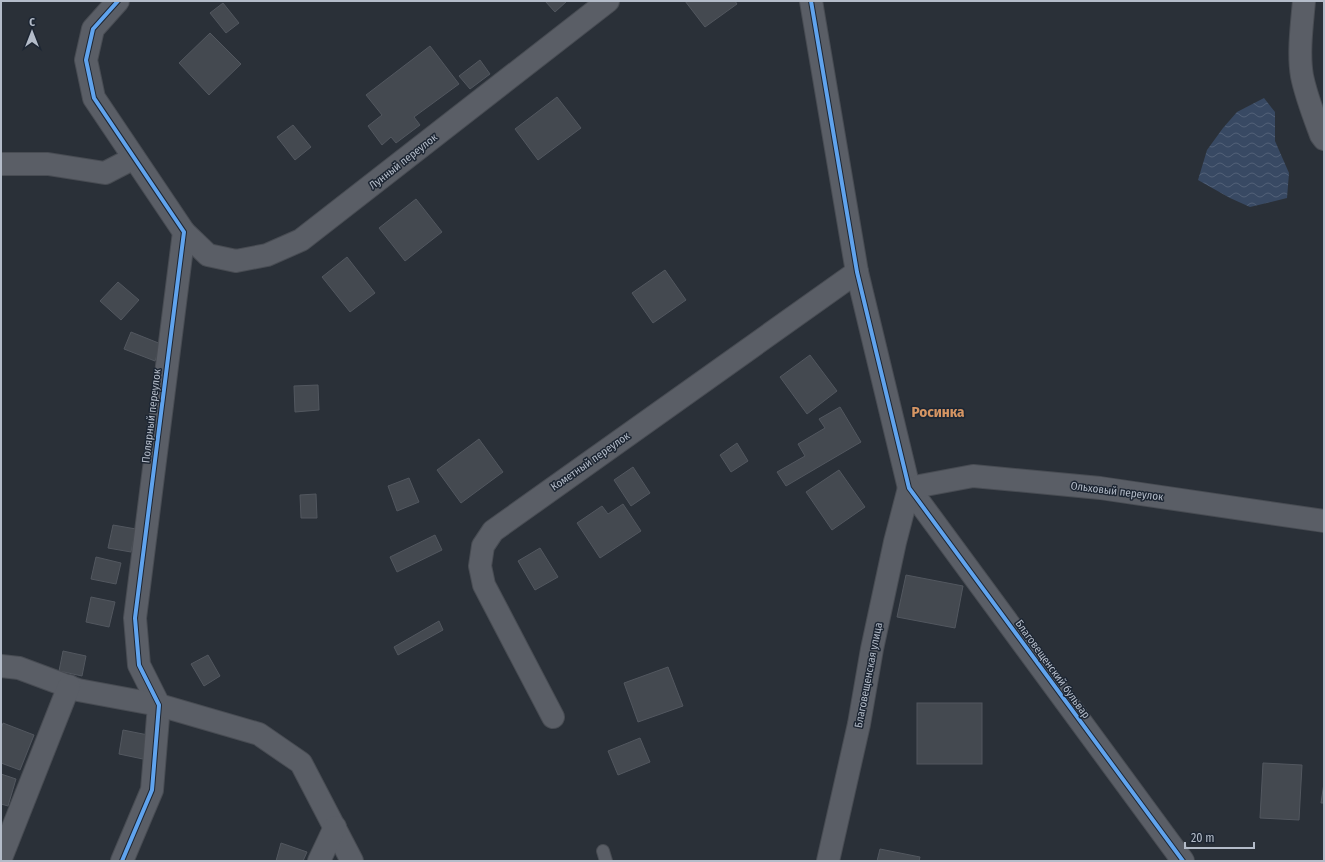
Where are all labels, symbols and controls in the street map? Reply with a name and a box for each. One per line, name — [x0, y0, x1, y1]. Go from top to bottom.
north arrow — [12, 12, 52, 52]
text: С — [29, 16, 35, 29]
street label: Лунный переулок — [367, 130, 441, 192]
street label: Полярный переулок — [139, 367, 164, 464]
district label: Росинка — [912, 403, 965, 421]
street label: Кометный переулок — [548, 429, 633, 494]
street label: Ольховый переулок — [1070, 479, 1165, 504]
street label: Благовещенский бульвар — [1012, 617, 1093, 721]
street label: Благовещенская улица — [852, 621, 885, 729]
scale bar — [1185, 824, 1254, 850]
text: 20 m — [1191, 831, 1215, 845]

